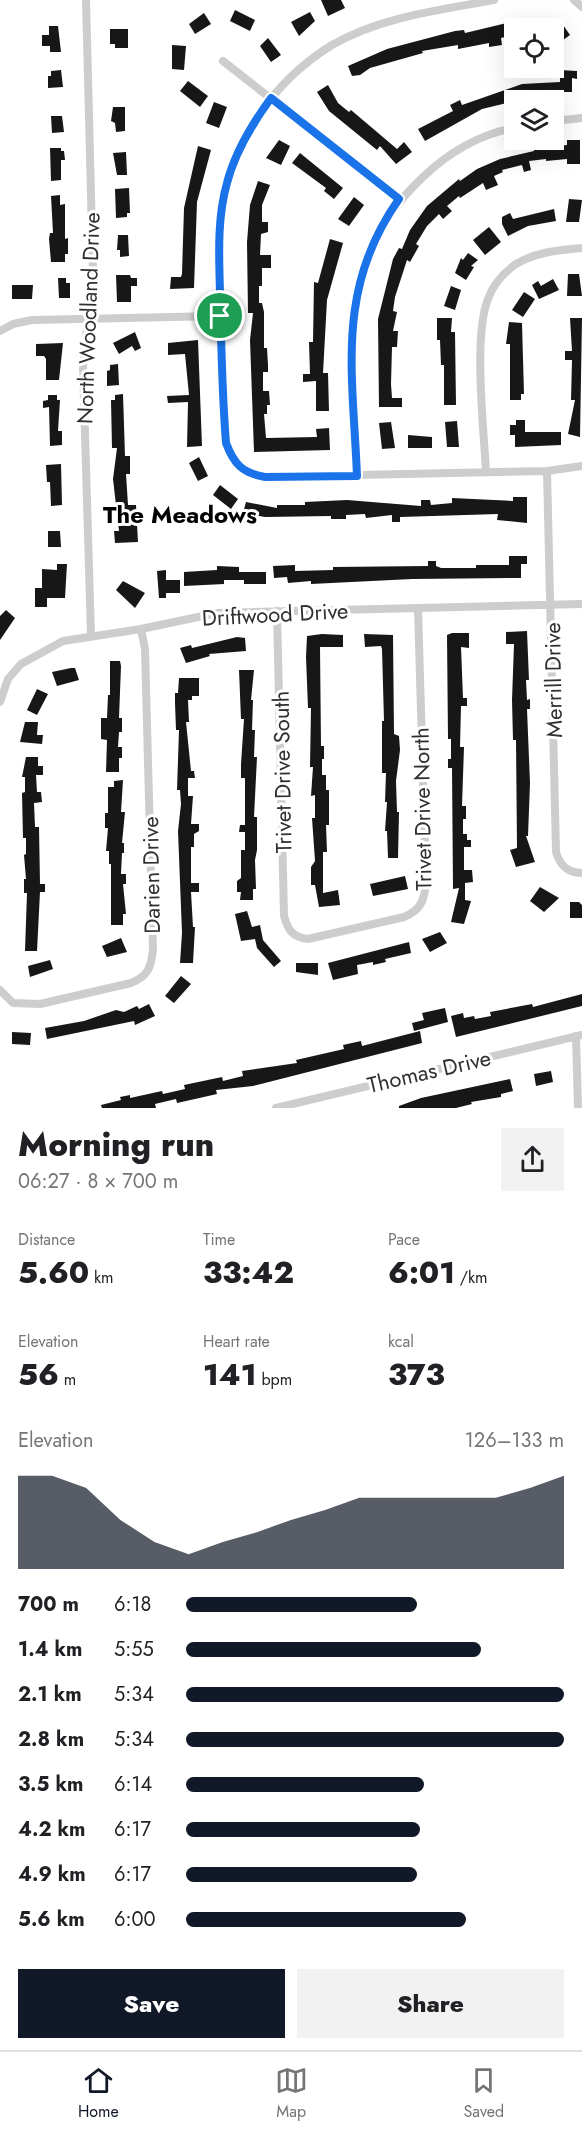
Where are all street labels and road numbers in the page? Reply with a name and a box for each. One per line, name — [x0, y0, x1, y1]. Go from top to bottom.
street label: North Woodland Drive — [68, 212, 108, 424]
street label: Driftwood Drive — [201, 594, 349, 634]
street label: Merrill Drive — [536, 622, 570, 738]
street label: Trivet Drive South — [265, 691, 299, 853]
street label: Trivet Drive North — [405, 727, 439, 891]
street label: Darien Drive — [134, 816, 168, 934]
street label: Thomas Drive — [364, 1041, 494, 1101]

